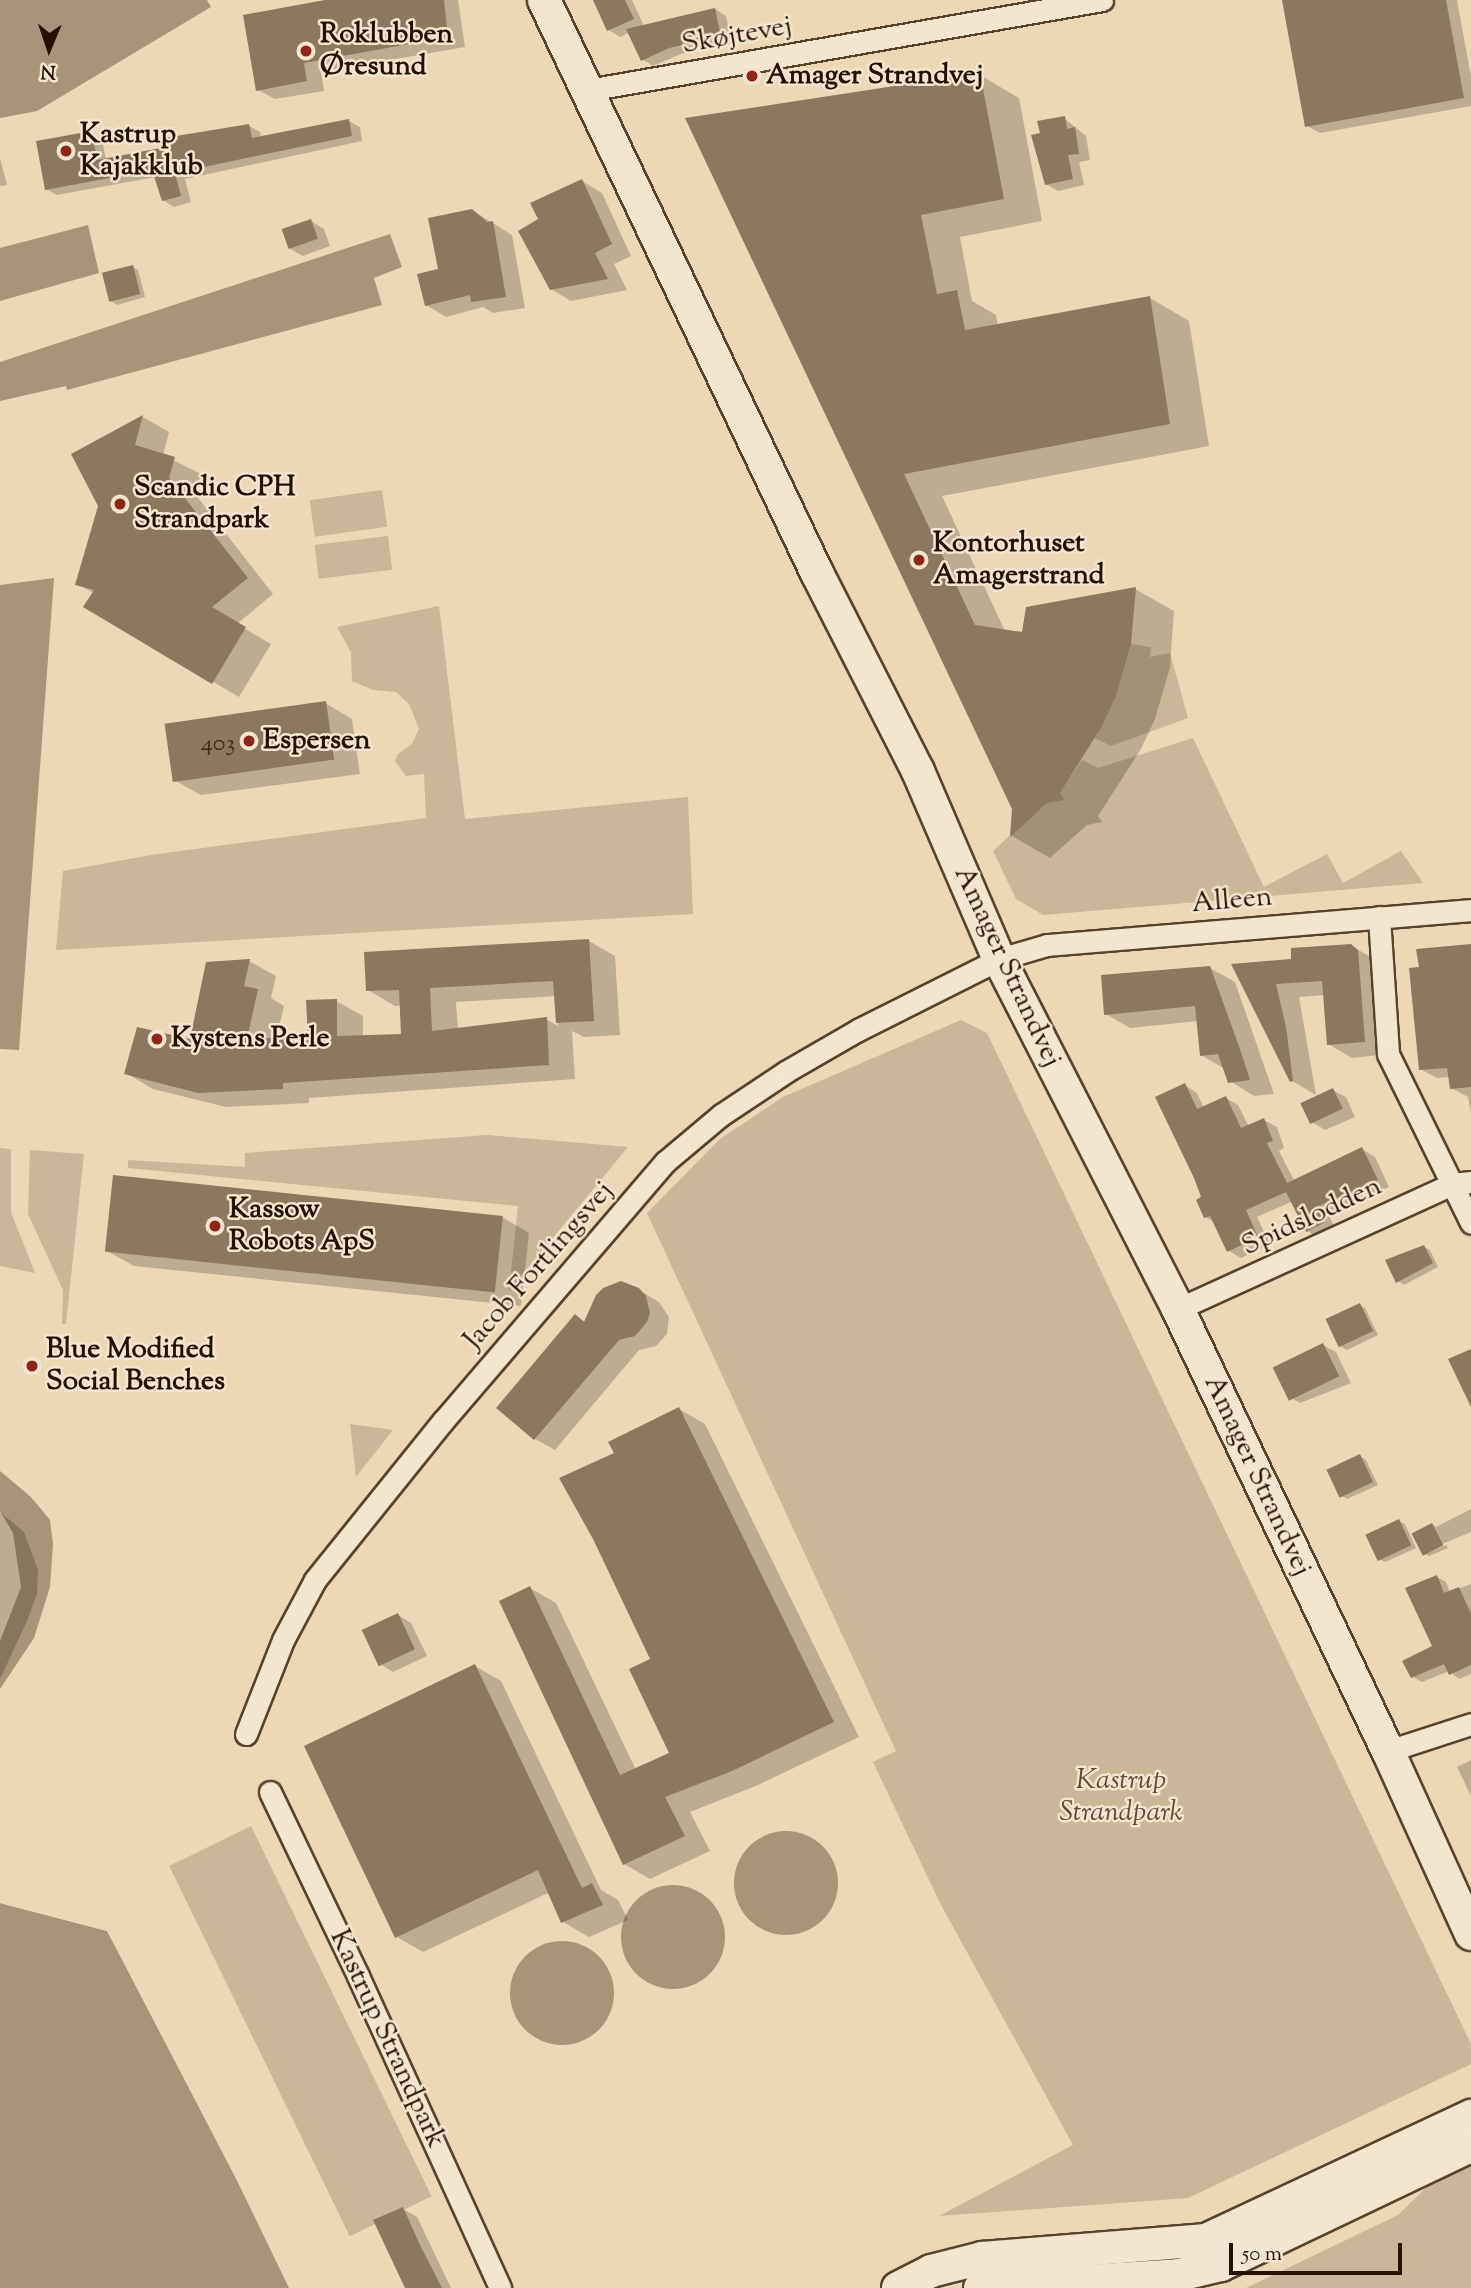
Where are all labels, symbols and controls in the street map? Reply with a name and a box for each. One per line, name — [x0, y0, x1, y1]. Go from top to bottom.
street label: Skøjtevej — [679, 10, 795, 62]
north arrow — [14, 14, 84, 84]
place label: Roklubben Øresund — [320, 18, 453, 84]
marker: Roklubben Øresund — [298, 43, 314, 59]
text: N — [40, 57, 56, 84]
place label: Amager Strandvej — [766, 59, 983, 93]
marker: Amager Strandvej — [744, 68, 760, 84]
place label: Kastrup Kajakklub — [80, 118, 203, 184]
marker: Kastrup Kajakklub — [58, 143, 74, 159]
place label: Scandic CPH Strandpark — [134, 471, 295, 537]
marker: Scandic CPH Strandpark — [112, 496, 128, 512]
place label: Kontorhuset Amagerstrand — [933, 527, 1105, 593]
marker: Kontorhuset Amagerstrand — [911, 552, 927, 568]
place label: Espersen — [263, 724, 371, 758]
house number: 403 — [201, 731, 235, 759]
marker: Espersen — [241, 733, 257, 749]
street label: Amager Strandvej — [946, 861, 1068, 1073]
street label: Alleen — [1190, 881, 1274, 921]
place label: Kystens Perle — [171, 1022, 329, 1056]
marker: Kystens Perle — [149, 1031, 165, 1047]
street label: Spidslodden — [1237, 1170, 1387, 1264]
street label: Jacob Fortlingsvej — [457, 1175, 621, 1357]
place label: Kassow Robots ApS — [229, 1193, 375, 1259]
marker: Kassow Robots ApS — [207, 1218, 223, 1234]
place label: Blue Modified Social Benches — [46, 1333, 225, 1399]
marker: Blue Modified Social Benches — [24, 1358, 40, 1374]
street label: Amager Strandvej — [1196, 1370, 1318, 1582]
park label: Kastrup Strandpark — [1060, 1764, 1182, 1830]
street label: Kastrup Strandpark — [322, 1924, 452, 2154]
scale bar — [1233, 2228, 1406, 2272]
text: 50 m — [1242, 2240, 1282, 2270]

